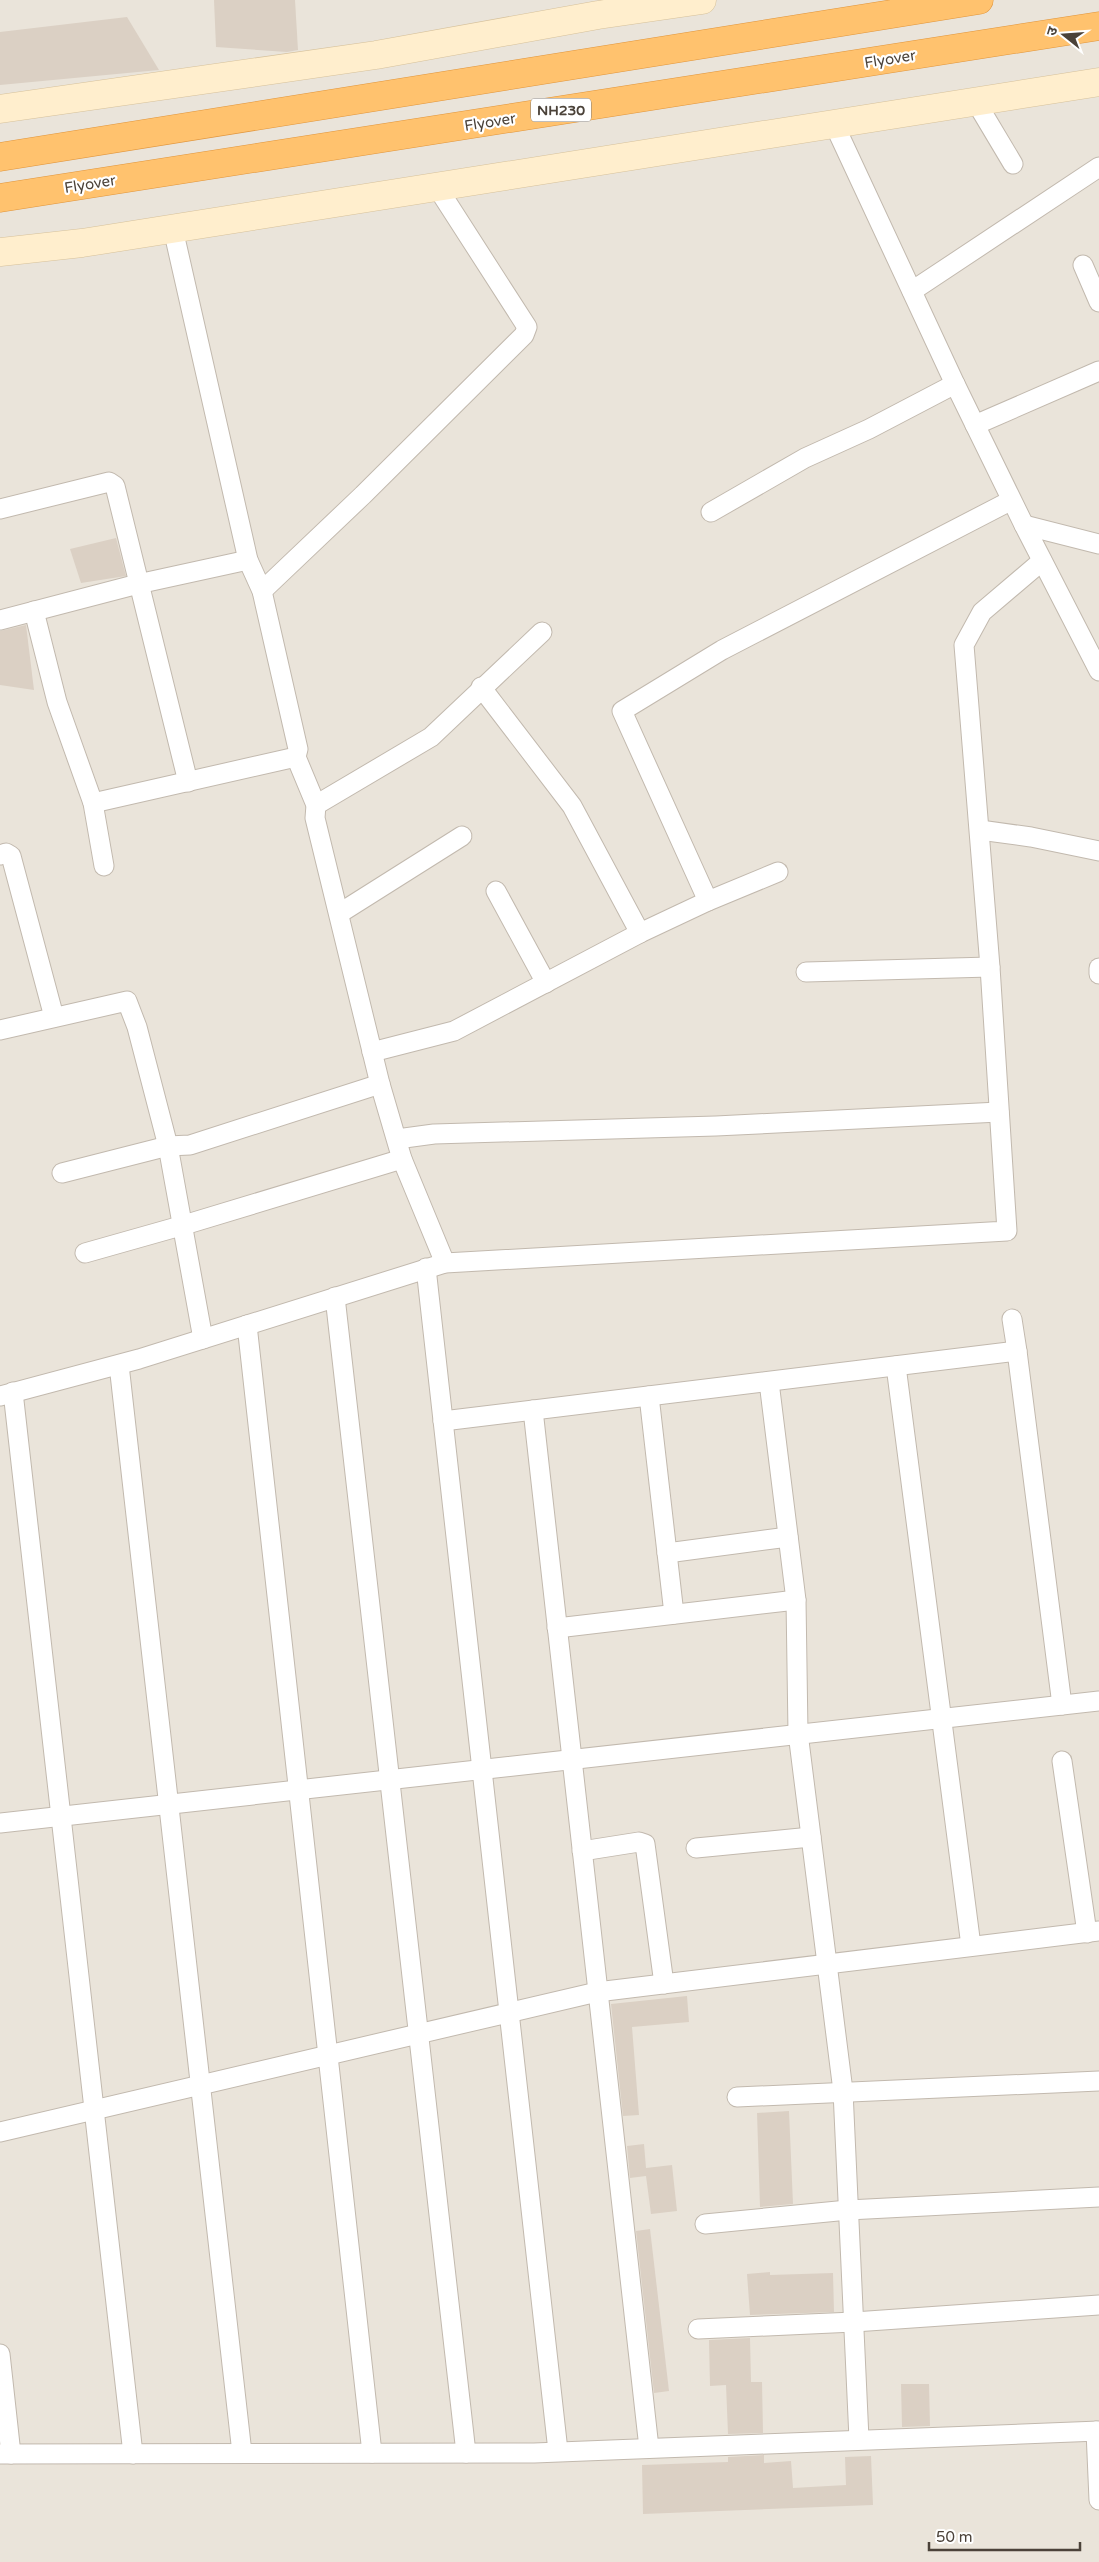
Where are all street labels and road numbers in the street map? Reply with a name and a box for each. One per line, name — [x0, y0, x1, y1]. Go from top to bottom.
street label: Flyover — [863, 46, 917, 72]
road number: NH230 — [531, 98, 591, 122]
street label: Flyover — [463, 109, 517, 135]
street label: Flyover — [63, 171, 117, 197]

